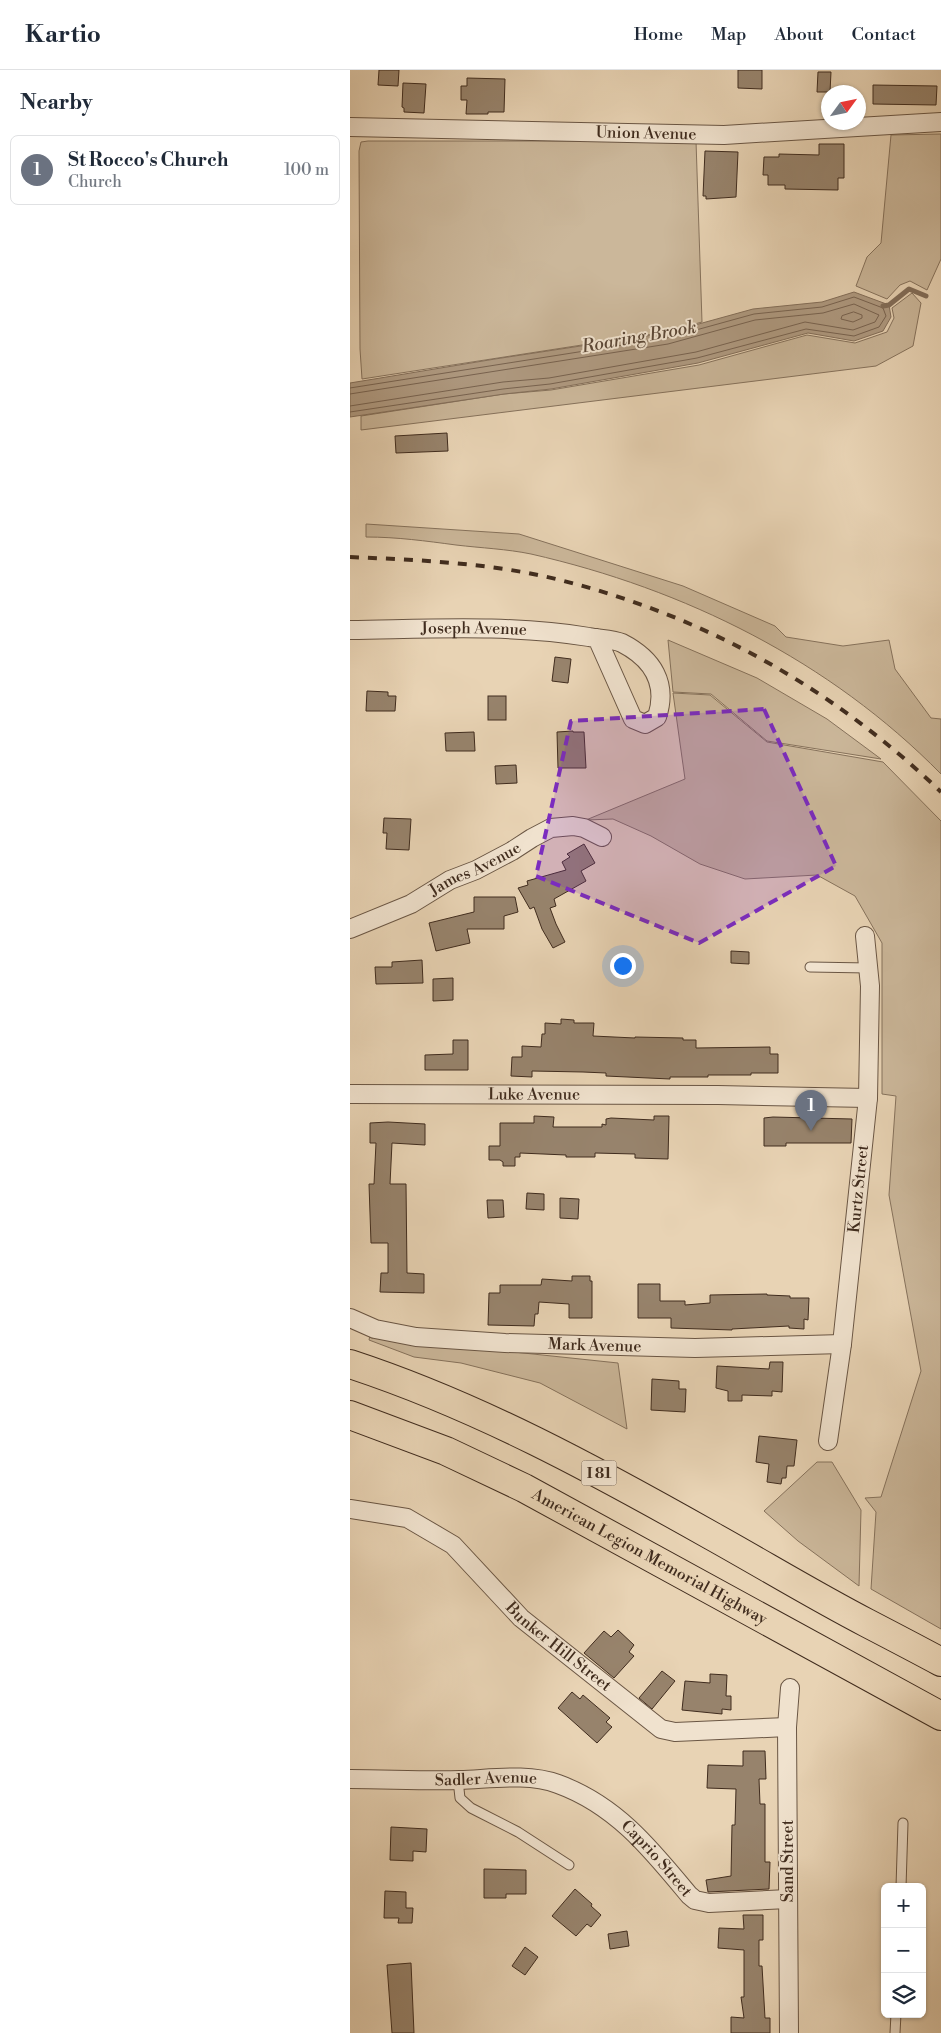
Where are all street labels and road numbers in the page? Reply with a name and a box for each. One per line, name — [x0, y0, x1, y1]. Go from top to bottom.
street label: Union Avenue — [595, 122, 697, 144]
street label: Joseph Avenue — [420, 618, 527, 640]
street label: James Avenue — [425, 838, 525, 901]
street label: Luke Avenue — [488, 1084, 580, 1105]
street label: Kurtz Street — [844, 1143, 873, 1234]
street label: Mark Avenue — [548, 1334, 642, 1357]
road number: I 81 — [582, 1460, 616, 1486]
street label: American Legion Memorial Highway — [527, 1484, 771, 1629]
street label: Bunker Hill Street — [501, 1597, 616, 1696]
street label: Sadler Avenue — [435, 1767, 538, 1790]
street label: Caprio Street — [617, 1816, 697, 1901]
street label: Sand Street — [778, 1819, 798, 1902]

